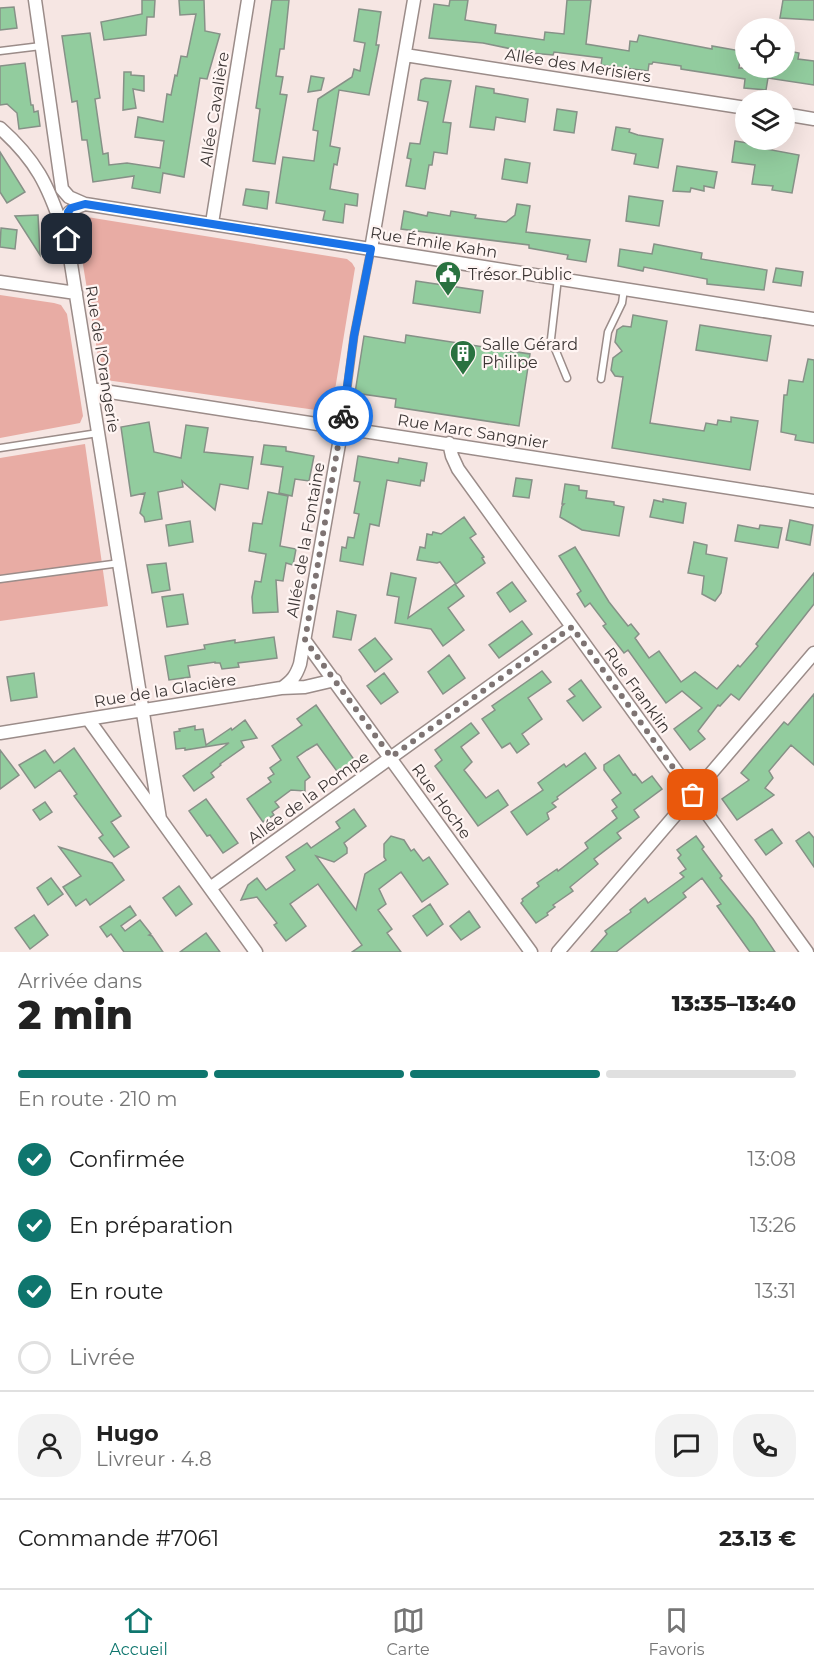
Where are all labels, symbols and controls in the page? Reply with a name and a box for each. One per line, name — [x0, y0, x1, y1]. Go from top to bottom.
map controls — [735, 18, 795, 150]
button: locate — [735, 18, 795, 78]
street label: Allée des Merisiers — [504, 45, 652, 86]
street label: Allée Cavalière — [196, 50, 233, 168]
button: layers — [735, 90, 795, 150]
pin — [41, 213, 92, 264]
icon: home — [50, 222, 83, 255]
street label: Rue Émile Kahn — [369, 223, 499, 262]
public building icon: Trésor Public — [433, 259, 463, 297]
place label: Trésor Public — [468, 265, 572, 284]
street label: Rue de l'Orangerie — [82, 284, 124, 434]
place label: Salle Gérard Philipe — [482, 335, 578, 372]
building icon: Salle Gérard Philipe — [448, 338, 478, 376]
courier — [313, 386, 373, 446]
icon: bike — [327, 400, 360, 433]
street label: Rue Marc Sangnier — [396, 410, 550, 453]
street label: Allée de la Fontaine — [282, 461, 329, 619]
street label: Rue Franklin — [600, 644, 675, 737]
street label: Rue de la Glacière — [93, 670, 238, 711]
street label: Allée de la Pompe — [244, 747, 373, 848]
street label: Rue Hoche — [408, 760, 475, 843]
pin — [667, 769, 718, 820]
icon: bag — [676, 778, 709, 811]
text: Arrivée dans — [18, 969, 142, 993]
text: 13:35–13:40 — [672, 990, 796, 1017]
text: 2 min — [18, 991, 133, 1039]
text: En route · 210 m — [18, 1087, 178, 1111]
icon: check — [18, 1143, 51, 1176]
text: Confirmée — [69, 1146, 185, 1173]
text: 13:08 — [747, 1147, 796, 1171]
icon: check — [18, 1209, 51, 1242]
text: En préparation — [69, 1212, 233, 1239]
text: 13:26 — [750, 1213, 796, 1237]
icon: check — [18, 1275, 51, 1308]
text: En route — [69, 1278, 163, 1305]
text: 13:31 — [755, 1279, 796, 1303]
text: Livrée — [69, 1344, 135, 1371]
button: person — [18, 1414, 81, 1477]
button: chat — [655, 1414, 718, 1477]
button: phone — [733, 1414, 796, 1477]
text: Hugo — [96, 1420, 159, 1447]
text: Livreur · 4.8 — [96, 1447, 212, 1471]
text: Commande #7061 — [18, 1525, 219, 1552]
text: 23.13 € — [719, 1525, 796, 1552]
tab: Accueil — [109, 1604, 168, 1659]
tab: Carte — [387, 1604, 430, 1659]
tab: Favoris — [649, 1604, 705, 1659]

